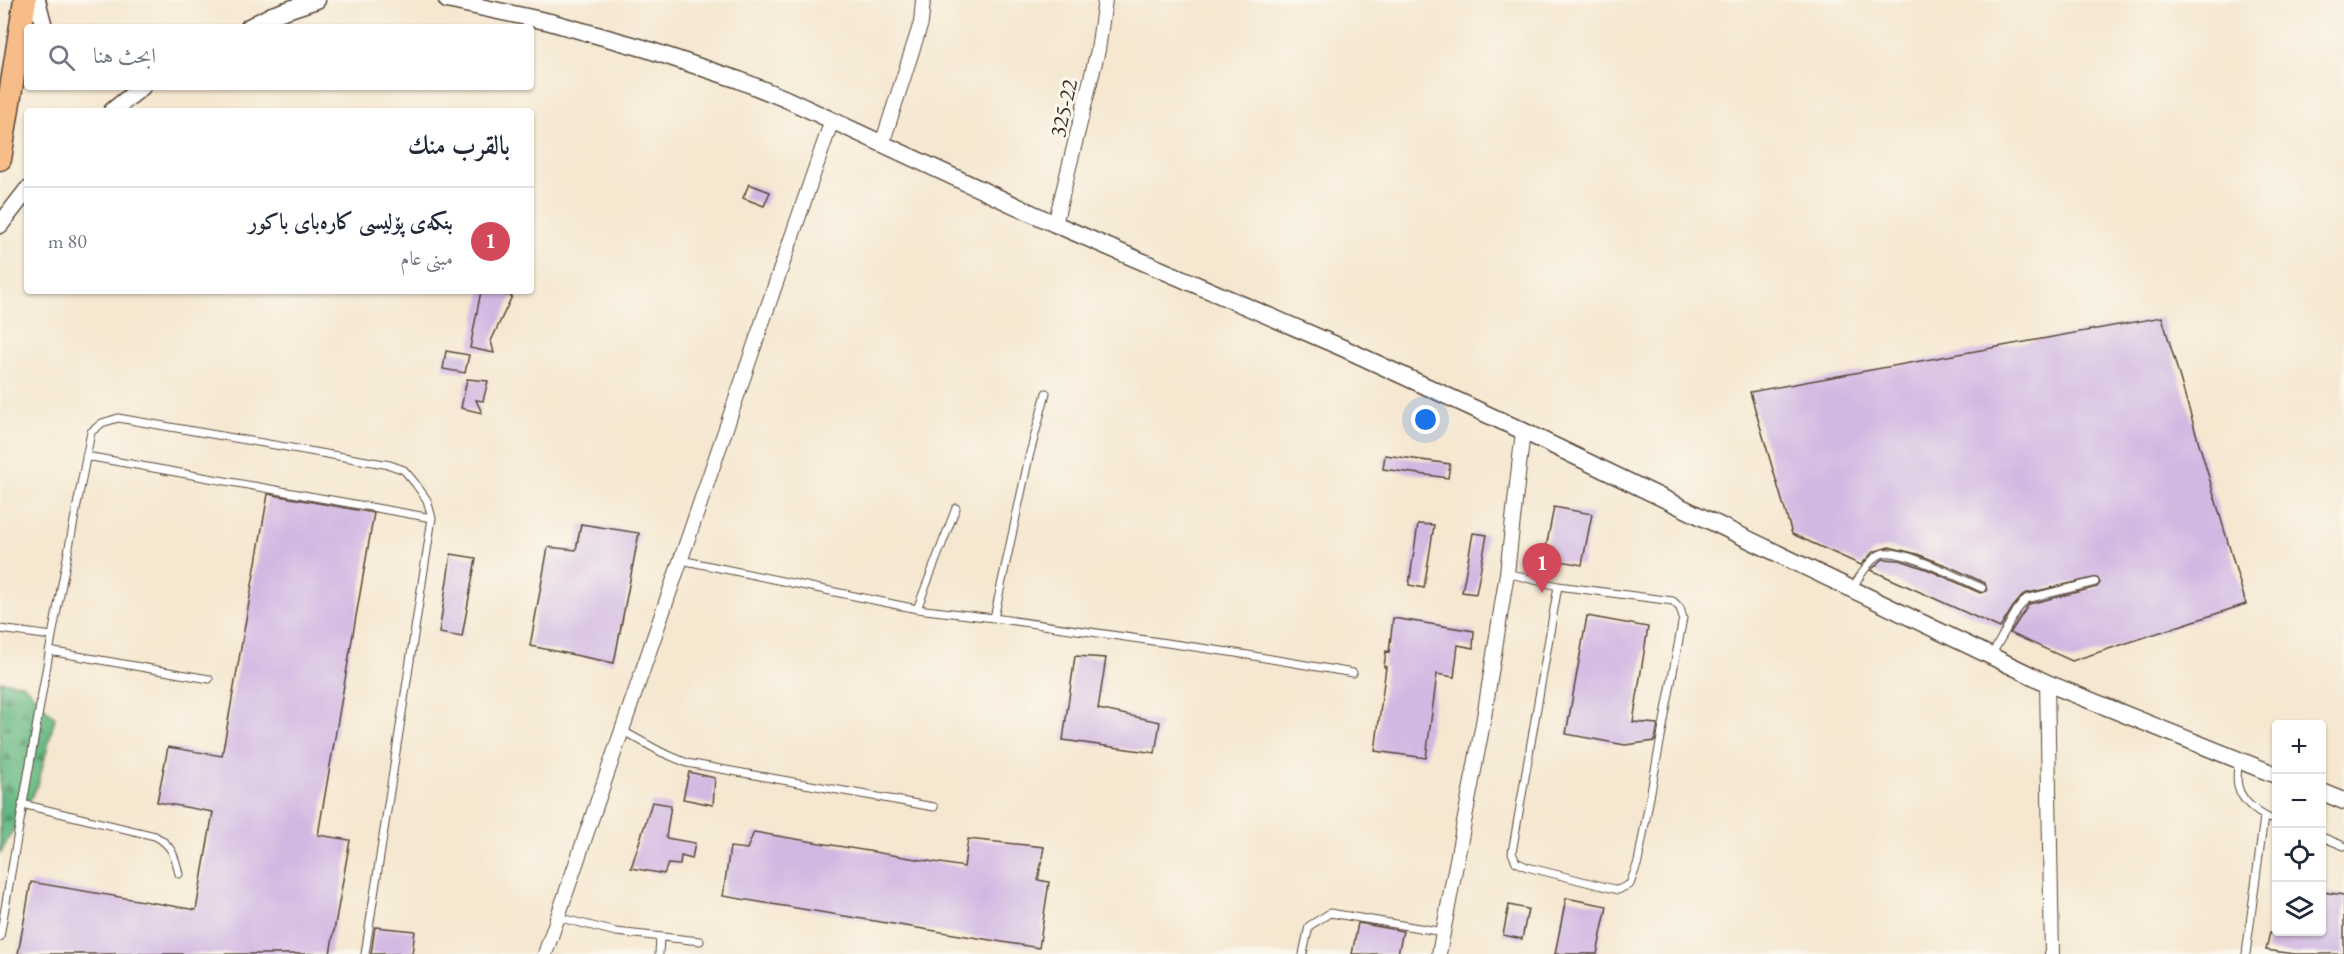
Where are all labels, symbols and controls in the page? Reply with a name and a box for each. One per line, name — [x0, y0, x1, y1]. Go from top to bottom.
search box — [24, 24, 534, 90]
icon: search — [45, 41, 78, 74]
text: ابحث هنا — [93, 41, 156, 70]
street label: 325-22 — [1043, 76, 1084, 140]
text: بالقرب منك — [408, 128, 510, 162]
text: بنکەی پۆلیسی کارەبای باکور — [248, 207, 453, 236]
text: 80 m — [48, 228, 87, 254]
text: 1 — [485, 228, 496, 254]
text: مبنى عام — [400, 245, 453, 271]
your location — [1411, 405, 1440, 434]
pin: 1 — [1522, 544, 1562, 593]
map controls — [2272, 720, 2326, 936]
button: + — [2272, 720, 2326, 774]
button: − — [2272, 774, 2326, 828]
button: locate — [2272, 828, 2326, 882]
button: layers — [2272, 882, 2326, 936]

